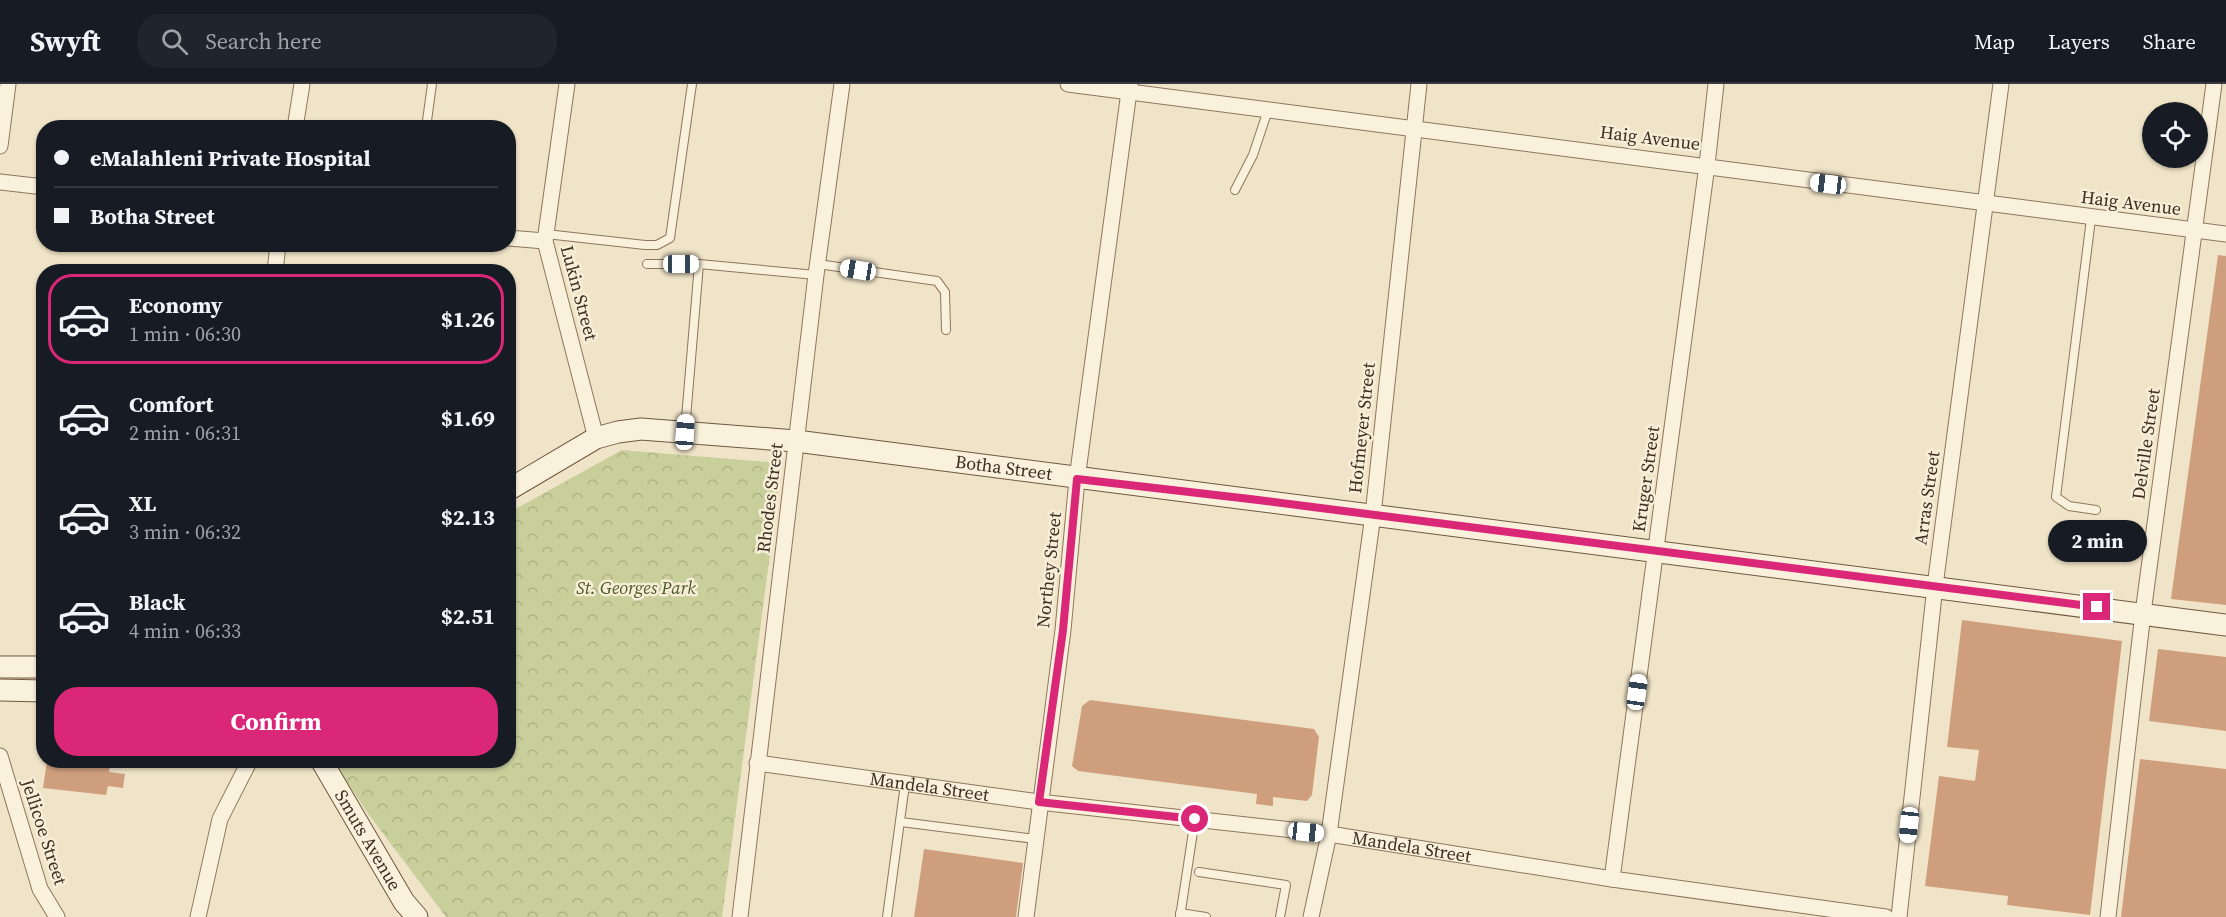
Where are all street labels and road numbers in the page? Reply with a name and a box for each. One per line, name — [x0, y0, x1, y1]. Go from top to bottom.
street label: Haig Avenue — [1598, 119, 1702, 156]
street label: Haig Avenue — [2079, 184, 2183, 221]
street label: Lukin Street — [555, 242, 604, 343]
street label: Hofmeyer Street — [1342, 361, 1381, 495]
street label: Delville Street — [2125, 387, 2166, 501]
street label: Kruger Street — [1626, 424, 1665, 533]
street label: Rhodes Street — [750, 442, 789, 554]
street label: Botha Street — [954, 449, 1054, 486]
street label: Arras Street — [1908, 449, 1945, 547]
street label: Northey Street — [1030, 511, 1067, 629]
street label: Mandela Street — [868, 766, 991, 807]
street label: Jellicoe Street — [15, 775, 73, 888]
street label: Smuts Avenue — [329, 785, 408, 895]
street label: Mandela Street — [1350, 825, 1473, 868]

